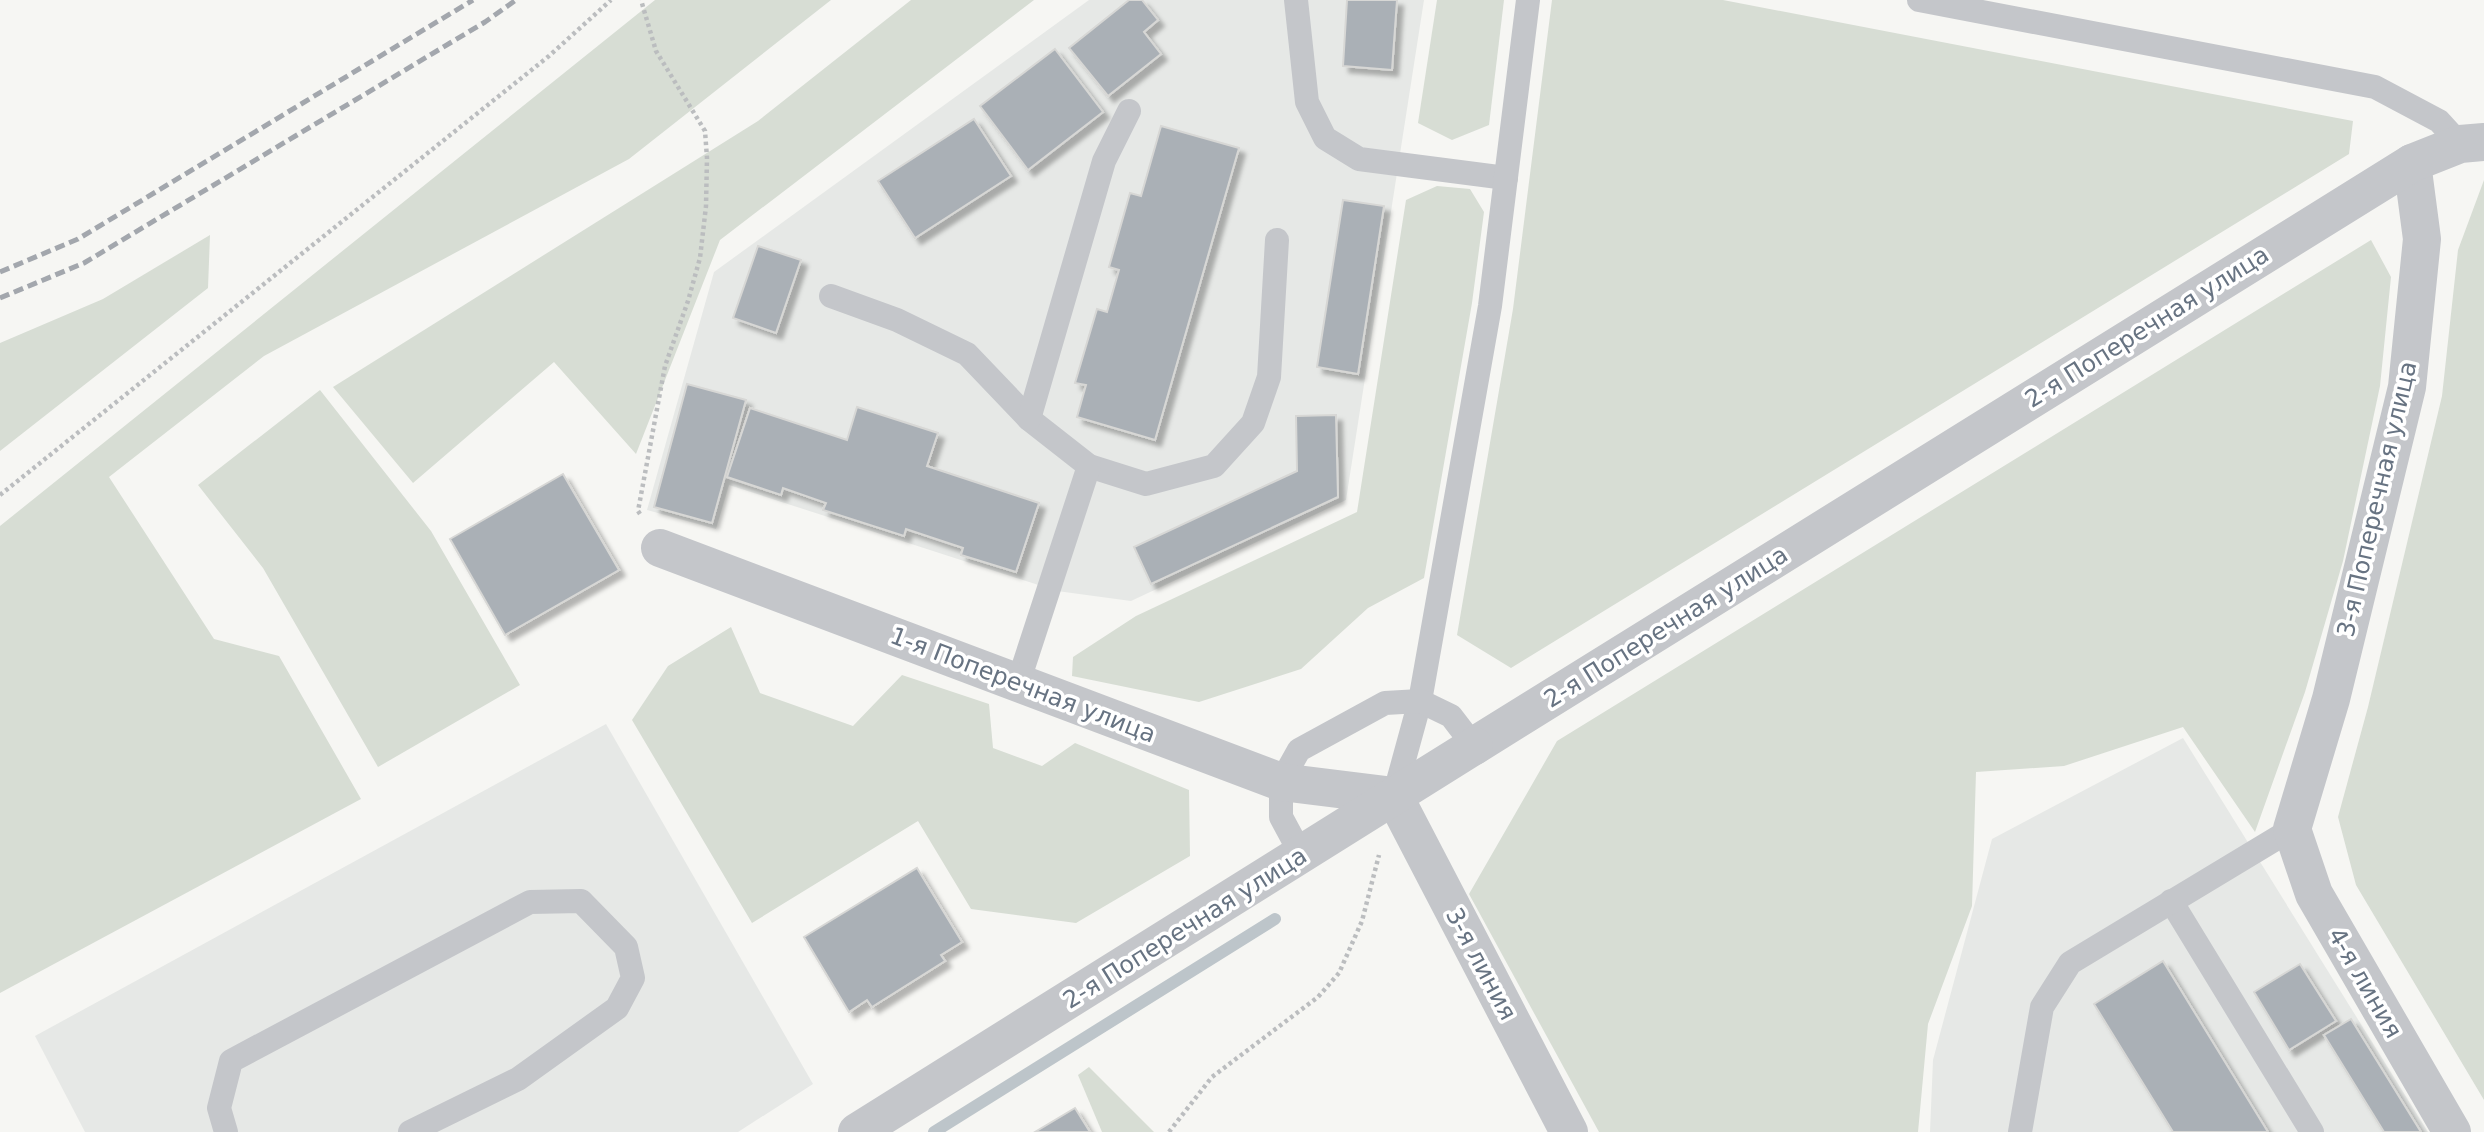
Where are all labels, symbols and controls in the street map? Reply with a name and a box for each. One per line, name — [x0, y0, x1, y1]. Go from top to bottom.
street label: 2-я Поперечная улица — [2020, 240, 2274, 414]
street label: 3-я Поперечная улица — [2332, 358, 2422, 640]
street label: 2-я Поперечная улица — [1539, 540, 1793, 714]
street label: 1-я Поперечная улица — [886, 621, 1160, 749]
street label: 2-я Поперечная улица — [1058, 841, 1312, 1015]
street label: 3-я линия — [1440, 903, 1522, 1025]
street label: 4-я линия — [2322, 923, 2408, 1043]

